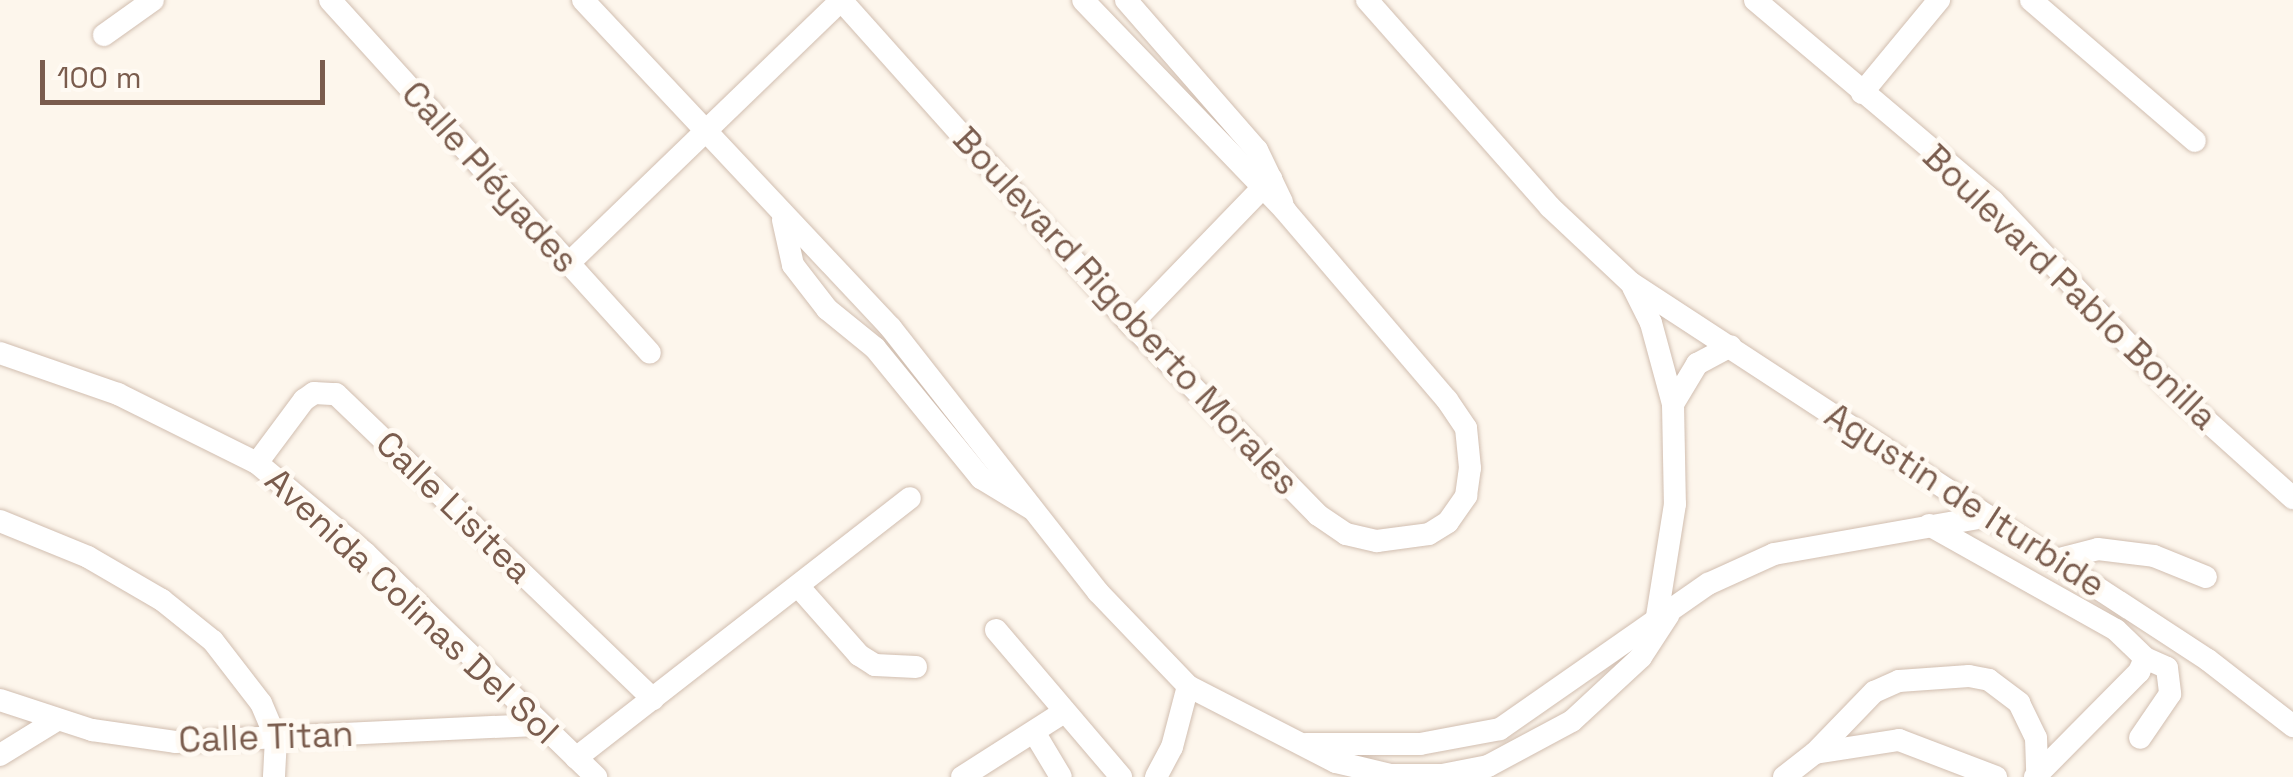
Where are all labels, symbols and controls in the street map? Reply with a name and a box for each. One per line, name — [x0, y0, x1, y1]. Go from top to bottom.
scale bar — [45, 40, 330, 102]
text: 100 m — [57, 58, 142, 97]
street label: Calle Pléyades — [393, 73, 587, 281]
street label: Boulevard Rigoberto Morales — [945, 119, 1307, 503]
street label: Boulevard Pablo Bonilla — [1914, 136, 2226, 438]
street label: Agustin de Iturbide — [1817, 394, 2113, 606]
street label: Calle Lisitea — [367, 422, 541, 592]
street label: Avenida Colinas Del Sol — [257, 459, 567, 753]
street label: Calle Titan — [177, 713, 355, 761]

